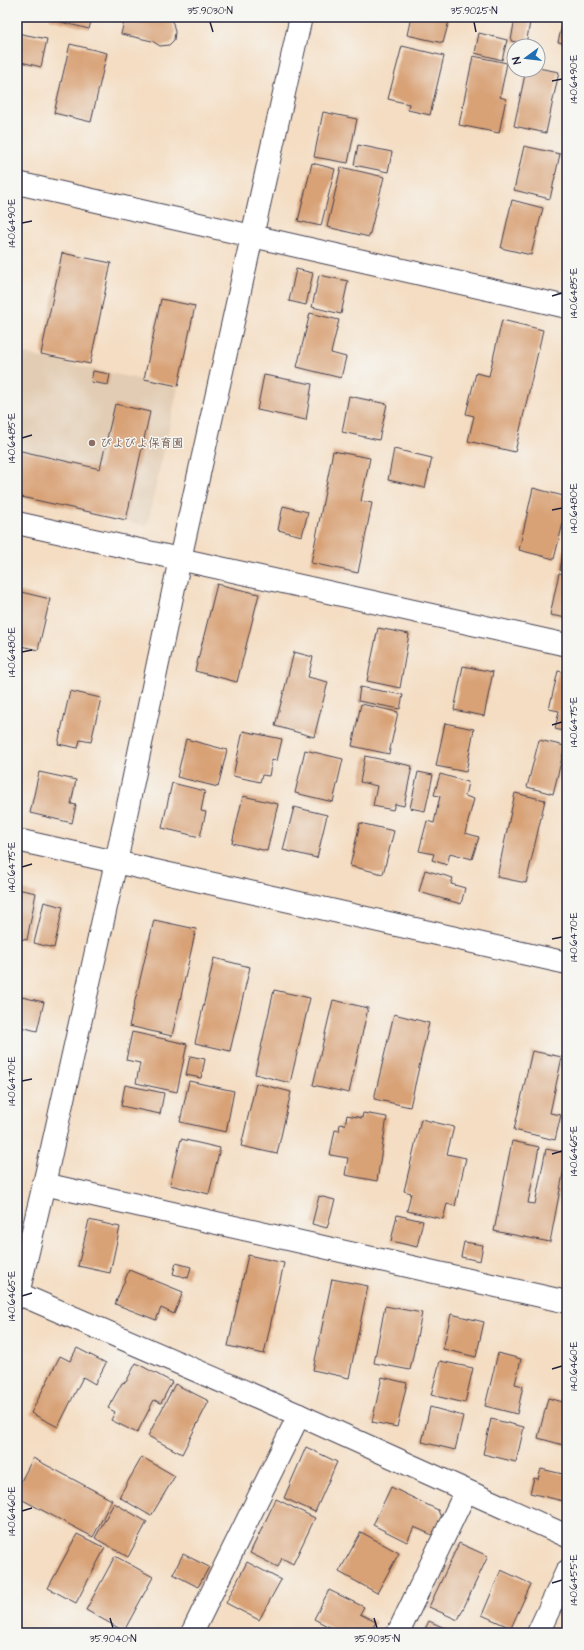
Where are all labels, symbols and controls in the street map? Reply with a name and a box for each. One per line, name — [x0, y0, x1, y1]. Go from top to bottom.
text: 35.9030°N — [187, 4, 233, 18]
text: 35.9025°N — [451, 4, 497, 18]
north arrow — [506, 38, 546, 78]
text: 140.6490°E — [567, 54, 581, 104]
text: N — [509, 55, 525, 66]
text: 140.6490°E — [5, 198, 19, 248]
text: 140.6485°E — [567, 268, 581, 318]
text: 140.6485°E — [5, 413, 19, 463]
place label: ぴよびよ保育園 — [100, 435, 184, 452]
marker: ぴよびよ保育園 — [87, 438, 97, 448]
text: 140.6480°E — [567, 483, 581, 533]
text: 140.6480°E — [5, 627, 19, 677]
text: 140.6475°E — [567, 697, 581, 747]
text: 140.6475°E — [5, 842, 19, 892]
text: 140.6470°E — [567, 912, 581, 962]
text: 140.6470°E — [5, 1056, 19, 1106]
text: 140.6465°E — [567, 1126, 581, 1176]
text: 140.6465°E — [5, 1271, 19, 1321]
text: 140.6460°E — [567, 1341, 581, 1391]
text: 140.6460°E — [5, 1486, 19, 1536]
text: 140.6455°E — [567, 1554, 581, 1606]
text: 35.9040°N — [89, 1632, 137, 1646]
text: 35.9035°N — [354, 1632, 400, 1646]

